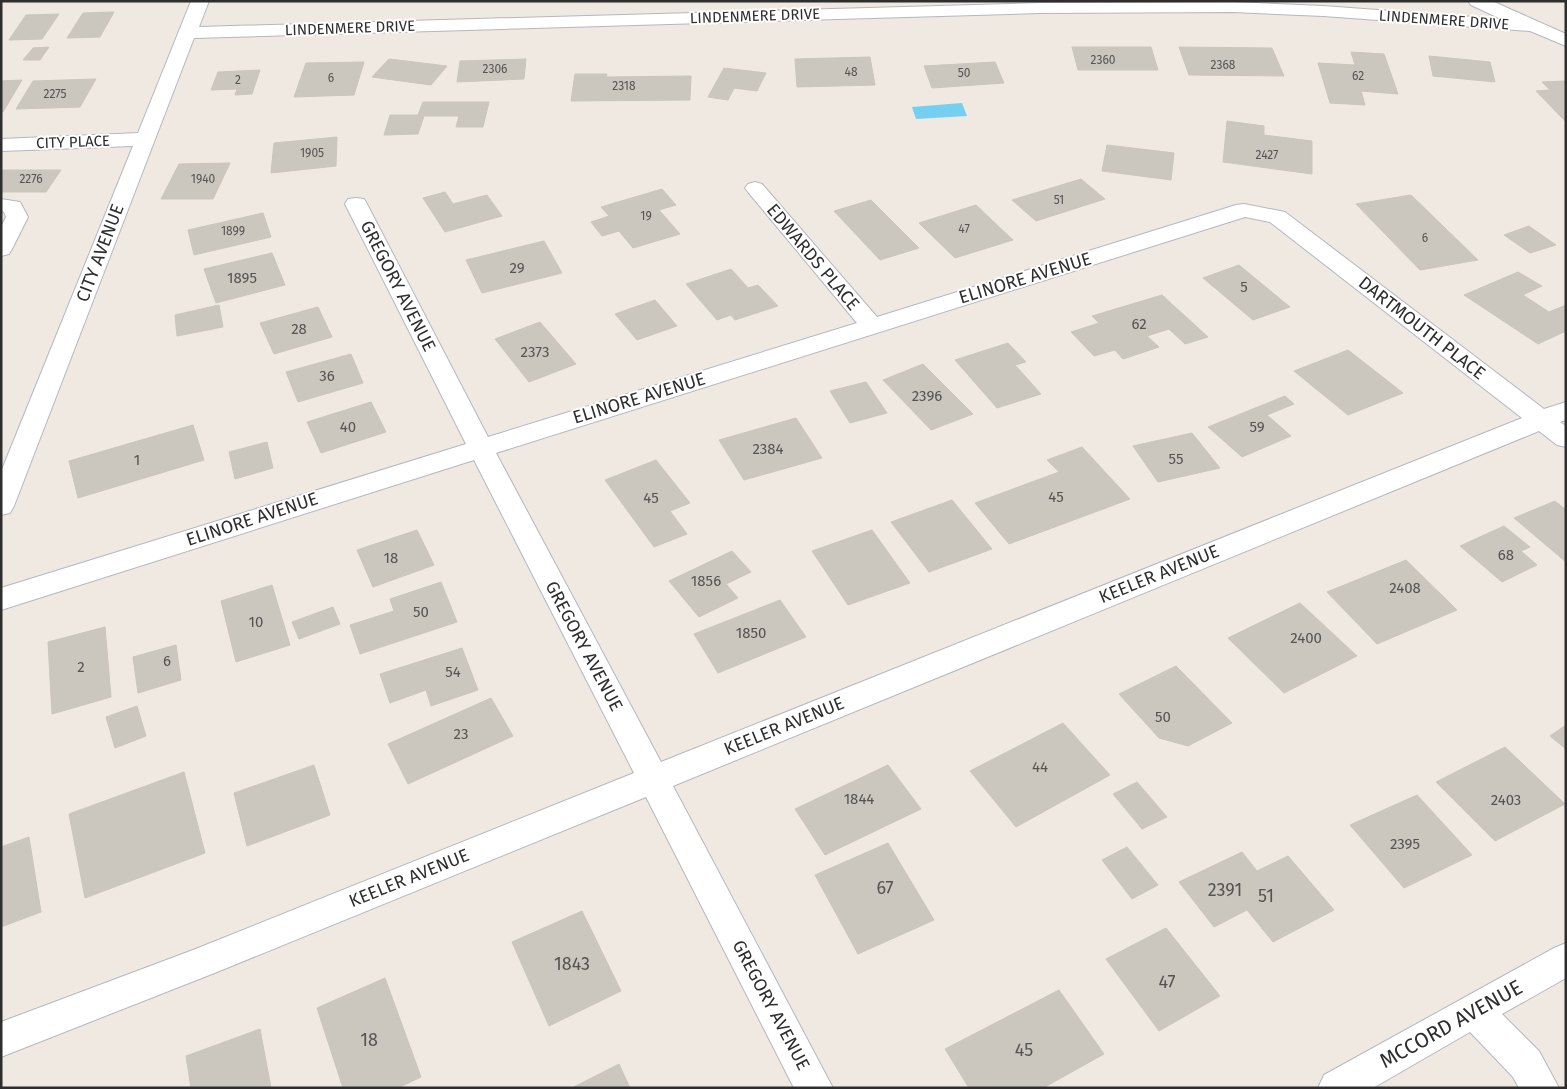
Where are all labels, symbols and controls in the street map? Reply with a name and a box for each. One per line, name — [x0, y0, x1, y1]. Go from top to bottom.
street label: LINDENMERE DRIVE — [690, 5, 820, 27]
street label: LINDENMERE DRIVE — [1378, 6, 1510, 34]
street label: LINDENMERE DRIVE — [285, 17, 415, 39]
house number: 2360 — [1091, 53, 1116, 67]
house number: 2368 — [1211, 58, 1236, 72]
house number: 2306 — [483, 62, 507, 76]
house number: 48 — [845, 65, 858, 79]
house number: 50 — [958, 66, 971, 80]
house number: 62 — [1352, 69, 1364, 83]
house number: 6 — [328, 71, 334, 85]
house number: 2 — [235, 73, 241, 87]
house number: 2318 — [612, 79, 636, 93]
house number: 2275 — [44, 87, 66, 101]
street label: CITY PLACE — [36, 132, 110, 152]
house number: 1905 — [300, 146, 324, 160]
house number: 2427 — [1256, 148, 1278, 162]
house number: 2276 — [19, 172, 43, 186]
house number: 1940 — [191, 172, 216, 186]
house number: 51 — [1054, 193, 1064, 207]
street label: EDWARDS PLACE — [762, 199, 864, 315]
street label: CITY AVENUE — [71, 201, 129, 305]
house number: 19 — [640, 209, 652, 223]
street label: GREGORY AVENUE — [355, 217, 441, 355]
house number: 47 — [958, 222, 970, 236]
house number: 1899 — [221, 224, 245, 238]
house number: 6 — [1422, 231, 1428, 245]
street label: ELINORE AVENUE — [956, 247, 1094, 309]
house number: 29 — [509, 259, 525, 277]
house number: 1895 — [227, 269, 257, 287]
street label: DARTMOUTH PLACE — [1354, 272, 1490, 384]
house number: 5 — [1240, 278, 1248, 296]
house number: 62 — [1131, 315, 1147, 333]
house number: 28 — [291, 320, 307, 338]
house number: 2373 — [521, 343, 549, 361]
house number: 36 — [319, 367, 335, 385]
street label: ELINORE AVENUE — [570, 367, 708, 429]
house number: 2396 — [912, 387, 942, 405]
house number: 40 — [340, 418, 356, 436]
house number: 59 — [1249, 418, 1265, 436]
house number: 2384 — [752, 440, 784, 458]
house number: 55 — [1169, 450, 1183, 468]
house number: 1 — [134, 451, 140, 469]
street label: ELINORE AVENUE — [183, 487, 321, 551]
house number: 45 — [1048, 488, 1064, 506]
house number: 45 — [643, 489, 659, 507]
street label: KEELER AVENUE — [1096, 540, 1222, 608]
house number: 68 — [1498, 546, 1514, 564]
house number: 18 — [384, 549, 398, 567]
house number: 1856 — [691, 572, 721, 590]
street label: GREGORY AVENUE — [540, 577, 628, 715]
house number: 2408 — [1389, 579, 1421, 597]
house number: 50 — [413, 603, 429, 621]
house number: 10 — [249, 613, 263, 631]
house number: 1850 — [736, 624, 766, 642]
house number: 2400 — [1290, 629, 1322, 647]
house number: 6 — [163, 652, 171, 670]
house number: 2 — [77, 658, 85, 676]
house number: 54 — [445, 663, 461, 681]
street label: KEELER AVENUE — [721, 692, 847, 760]
house number: 50 — [1155, 708, 1171, 726]
house number: 23 — [454, 725, 468, 743]
house number: 44 — [1032, 758, 1048, 776]
house number: 1844 — [844, 790, 874, 808]
house number: 2403 — [1491, 791, 1521, 809]
house number: 2395 — [1390, 835, 1420, 853]
street label: KEELER AVENUE — [346, 844, 472, 912]
house number: 67 — [876, 877, 894, 899]
house number: 2391 — [1208, 879, 1242, 901]
house number: 51 — [1258, 885, 1274, 907]
street label: GREGORY AVENUE — [727, 936, 815, 1074]
house number: 1843 — [554, 953, 590, 975]
house number: 47 — [1158, 971, 1176, 993]
street label: MCCORD AVENUE — [1375, 974, 1527, 1074]
house number: 18 — [360, 1029, 378, 1051]
house number: 45 — [1015, 1039, 1033, 1061]

